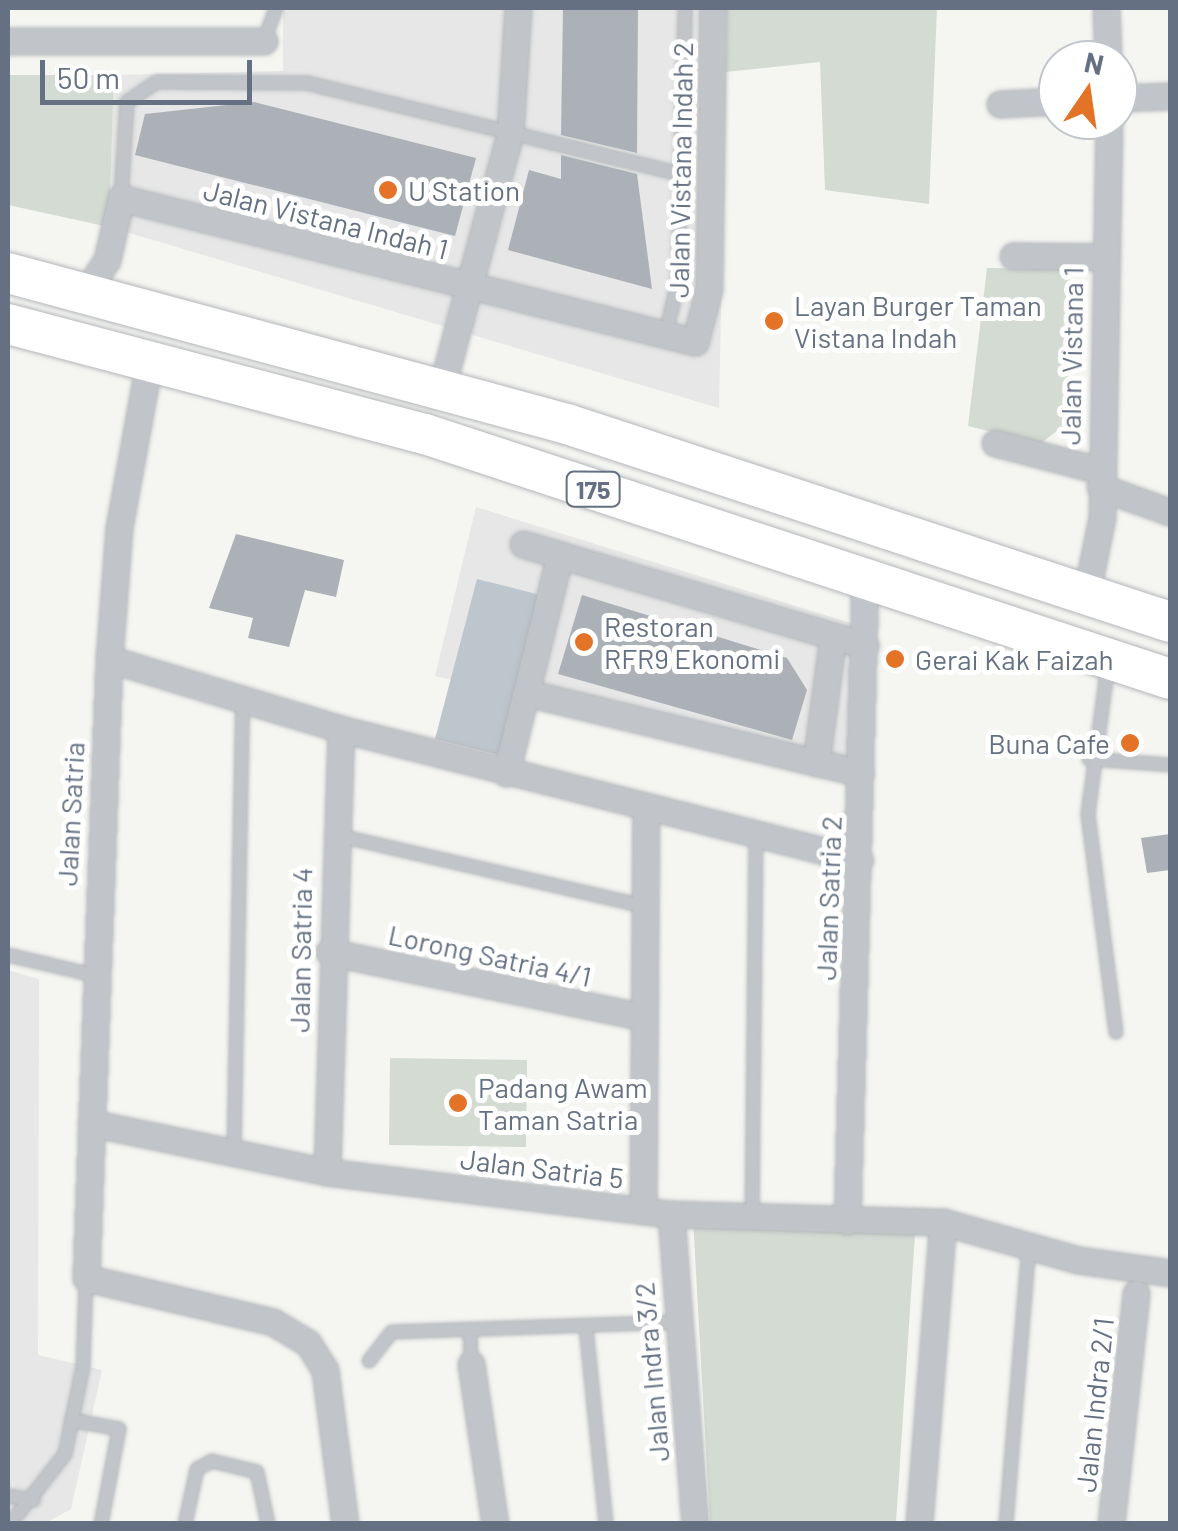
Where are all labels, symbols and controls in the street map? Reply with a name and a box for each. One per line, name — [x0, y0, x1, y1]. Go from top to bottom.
scale bar — [45, 40, 258, 102]
north arrow — [1038, 40, 1138, 140]
street label: Jalan Vistana Indah 2 — [661, 42, 699, 298]
text: N — [1081, 44, 1107, 81]
text: 50 m — [57, 59, 120, 95]
street label: Jalan Vistana Indah 1 — [200, 172, 452, 266]
place label: U Station — [408, 173, 520, 207]
marker: U Station — [377, 179, 399, 201]
street label: Jalan Vistana 1 — [1053, 267, 1089, 445]
place label: Layan Burger Taman Vistana Indah — [794, 288, 1042, 354]
marker: Layan Burger Taman Vistana Indah — [763, 310, 785, 332]
road number: 175 — [566, 469, 620, 509]
place label: Restoran RFR9 Ekonomi — [604, 609, 781, 675]
marker: Restoran RFR9 Ekonomi — [573, 631, 595, 653]
place label: Gerai Kak Faizah — [915, 642, 1114, 676]
marker: Gerai Kak Faizah — [884, 648, 906, 670]
place label: Buna Cafe — [988, 726, 1110, 760]
marker: Buna Cafe — [1119, 732, 1141, 754]
street label: Jalan Satria — [49, 741, 91, 887]
street label: Jalan Satria 2 — [808, 815, 848, 981]
street label: Jalan Satria 4 — [282, 867, 318, 1033]
street label: Lorong Satria 4/1 — [386, 917, 594, 993]
place label: Padang Awam Taman Satria — [478, 1070, 648, 1136]
marker: Padang Awam Taman Satria — [447, 1092, 469, 1114]
street label: Jalan Satria 5 — [458, 1141, 626, 1195]
street label: Jalan Indra 3/2 — [626, 1281, 676, 1463]
street label: Jalan Indra 2/1 — [1068, 1316, 1120, 1494]

